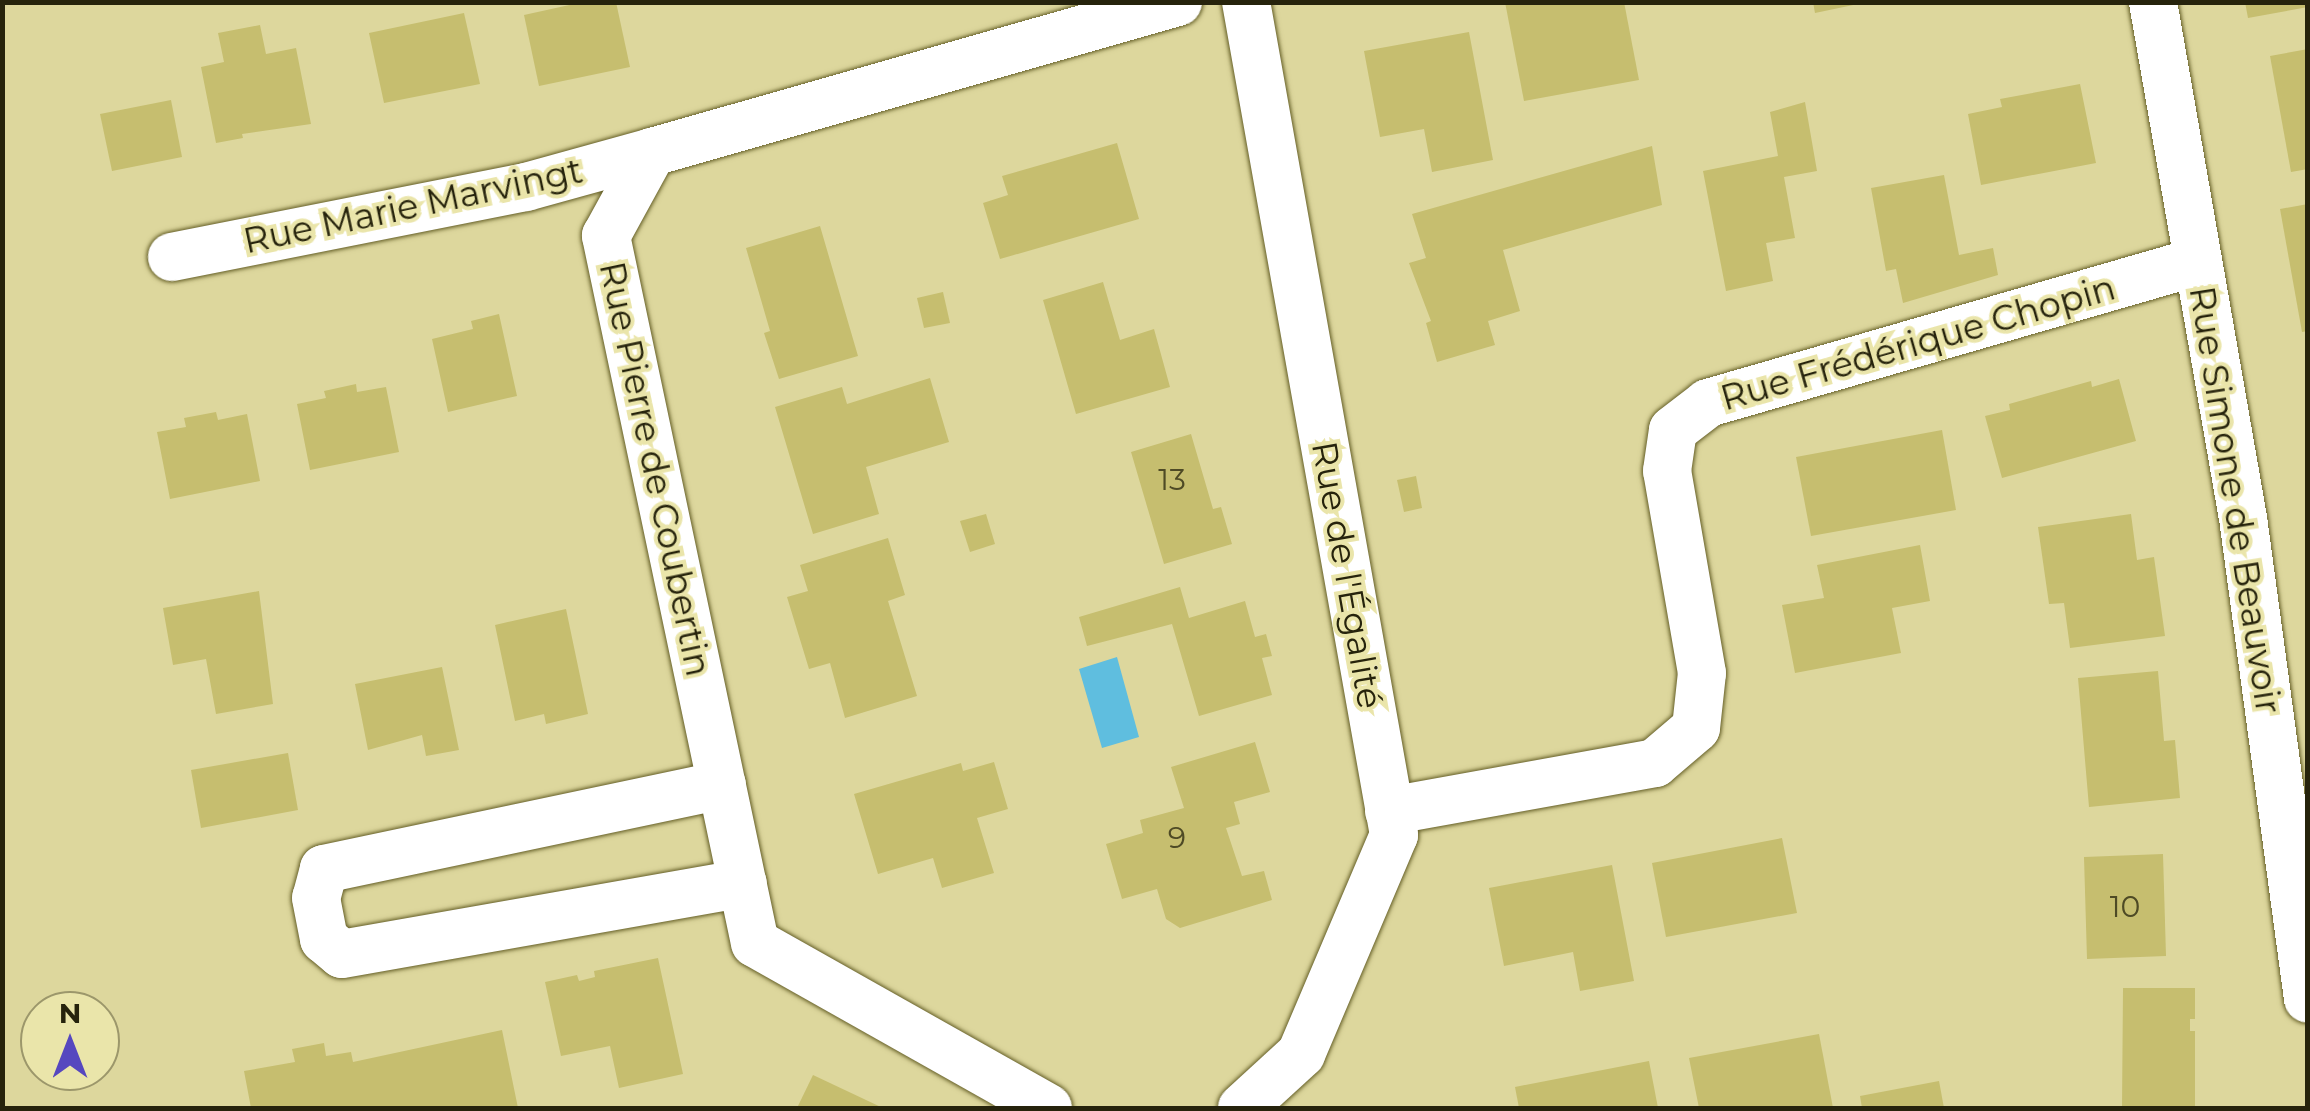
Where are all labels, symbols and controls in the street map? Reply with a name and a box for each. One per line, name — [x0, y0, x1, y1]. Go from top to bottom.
street label: Rue Marie Marvingt — [240, 150, 586, 262]
street label: Rue Pierre de Coubertin — [591, 258, 719, 680]
street label: Rue Frédérique Chopin — [1716, 267, 2120, 419]
street label: Rue Simone de Beauvoir — [2180, 283, 2290, 717]
street label: Rue de l'Égalité — [1303, 438, 1391, 712]
house number: 13 — [1158, 462, 1186, 498]
house number: 9 — [1168, 820, 1186, 856]
house number: 10 — [2110, 889, 2140, 925]
north arrow — [20, 991, 120, 1091]
text: N — [59, 996, 81, 1030]

